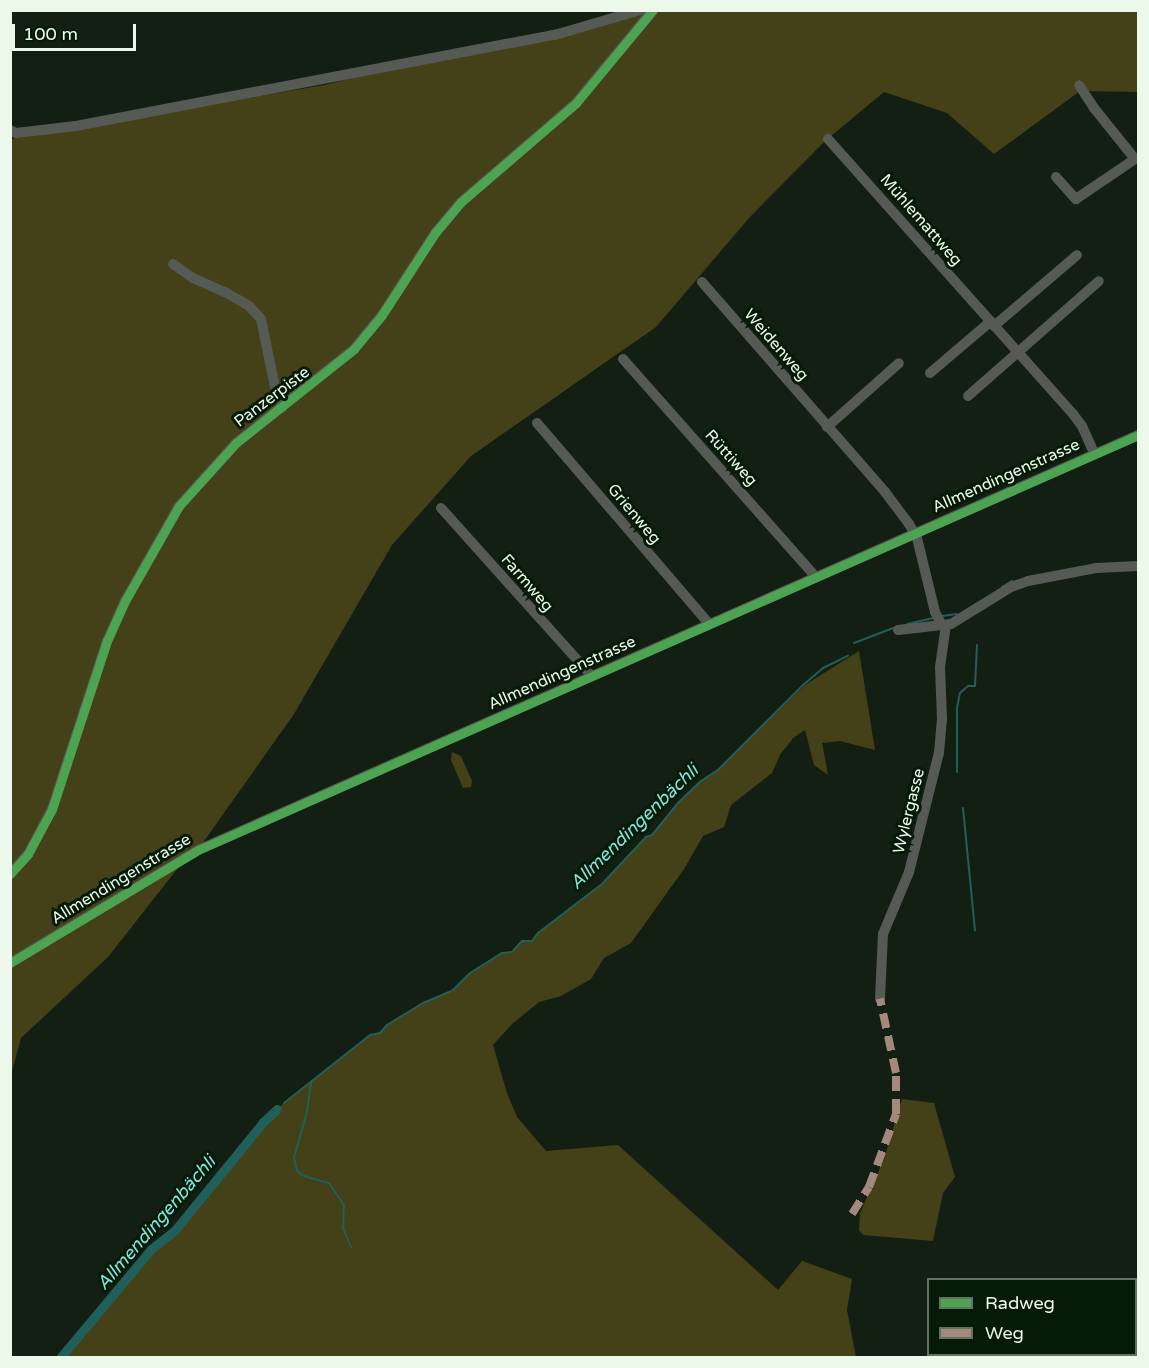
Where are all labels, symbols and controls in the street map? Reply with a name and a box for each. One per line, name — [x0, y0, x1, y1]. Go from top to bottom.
scale bar — [15, 12, 140, 50]
text: 100 m — [23, 23, 78, 45]
street label: Mühlemattweg — [876, 170, 966, 270]
street label: Weidenweg — [740, 305, 812, 385]
street label: Panzerpiste — [231, 363, 313, 431]
street label: Rüttiweg — [701, 426, 761, 490]
street label: Allmendingenstrasse — [929, 435, 1083, 517]
street label: Grienweg — [603, 480, 665, 548]
street label: Farmweg — [497, 550, 557, 616]
street label: Allmendingenstrasse — [485, 632, 639, 714]
water label: Allmendingenbächli — [565, 760, 703, 894]
street label: Wylergasse — [889, 766, 929, 856]
street label: Allmendingenstrasse — [48, 830, 194, 928]
water label: Allmendingenbächli — [92, 1152, 220, 1294]
legend — [927, 1278, 1137, 1356]
text: Radweg — [985, 1292, 1055, 1314]
text: Weg — [985, 1322, 1024, 1344]

